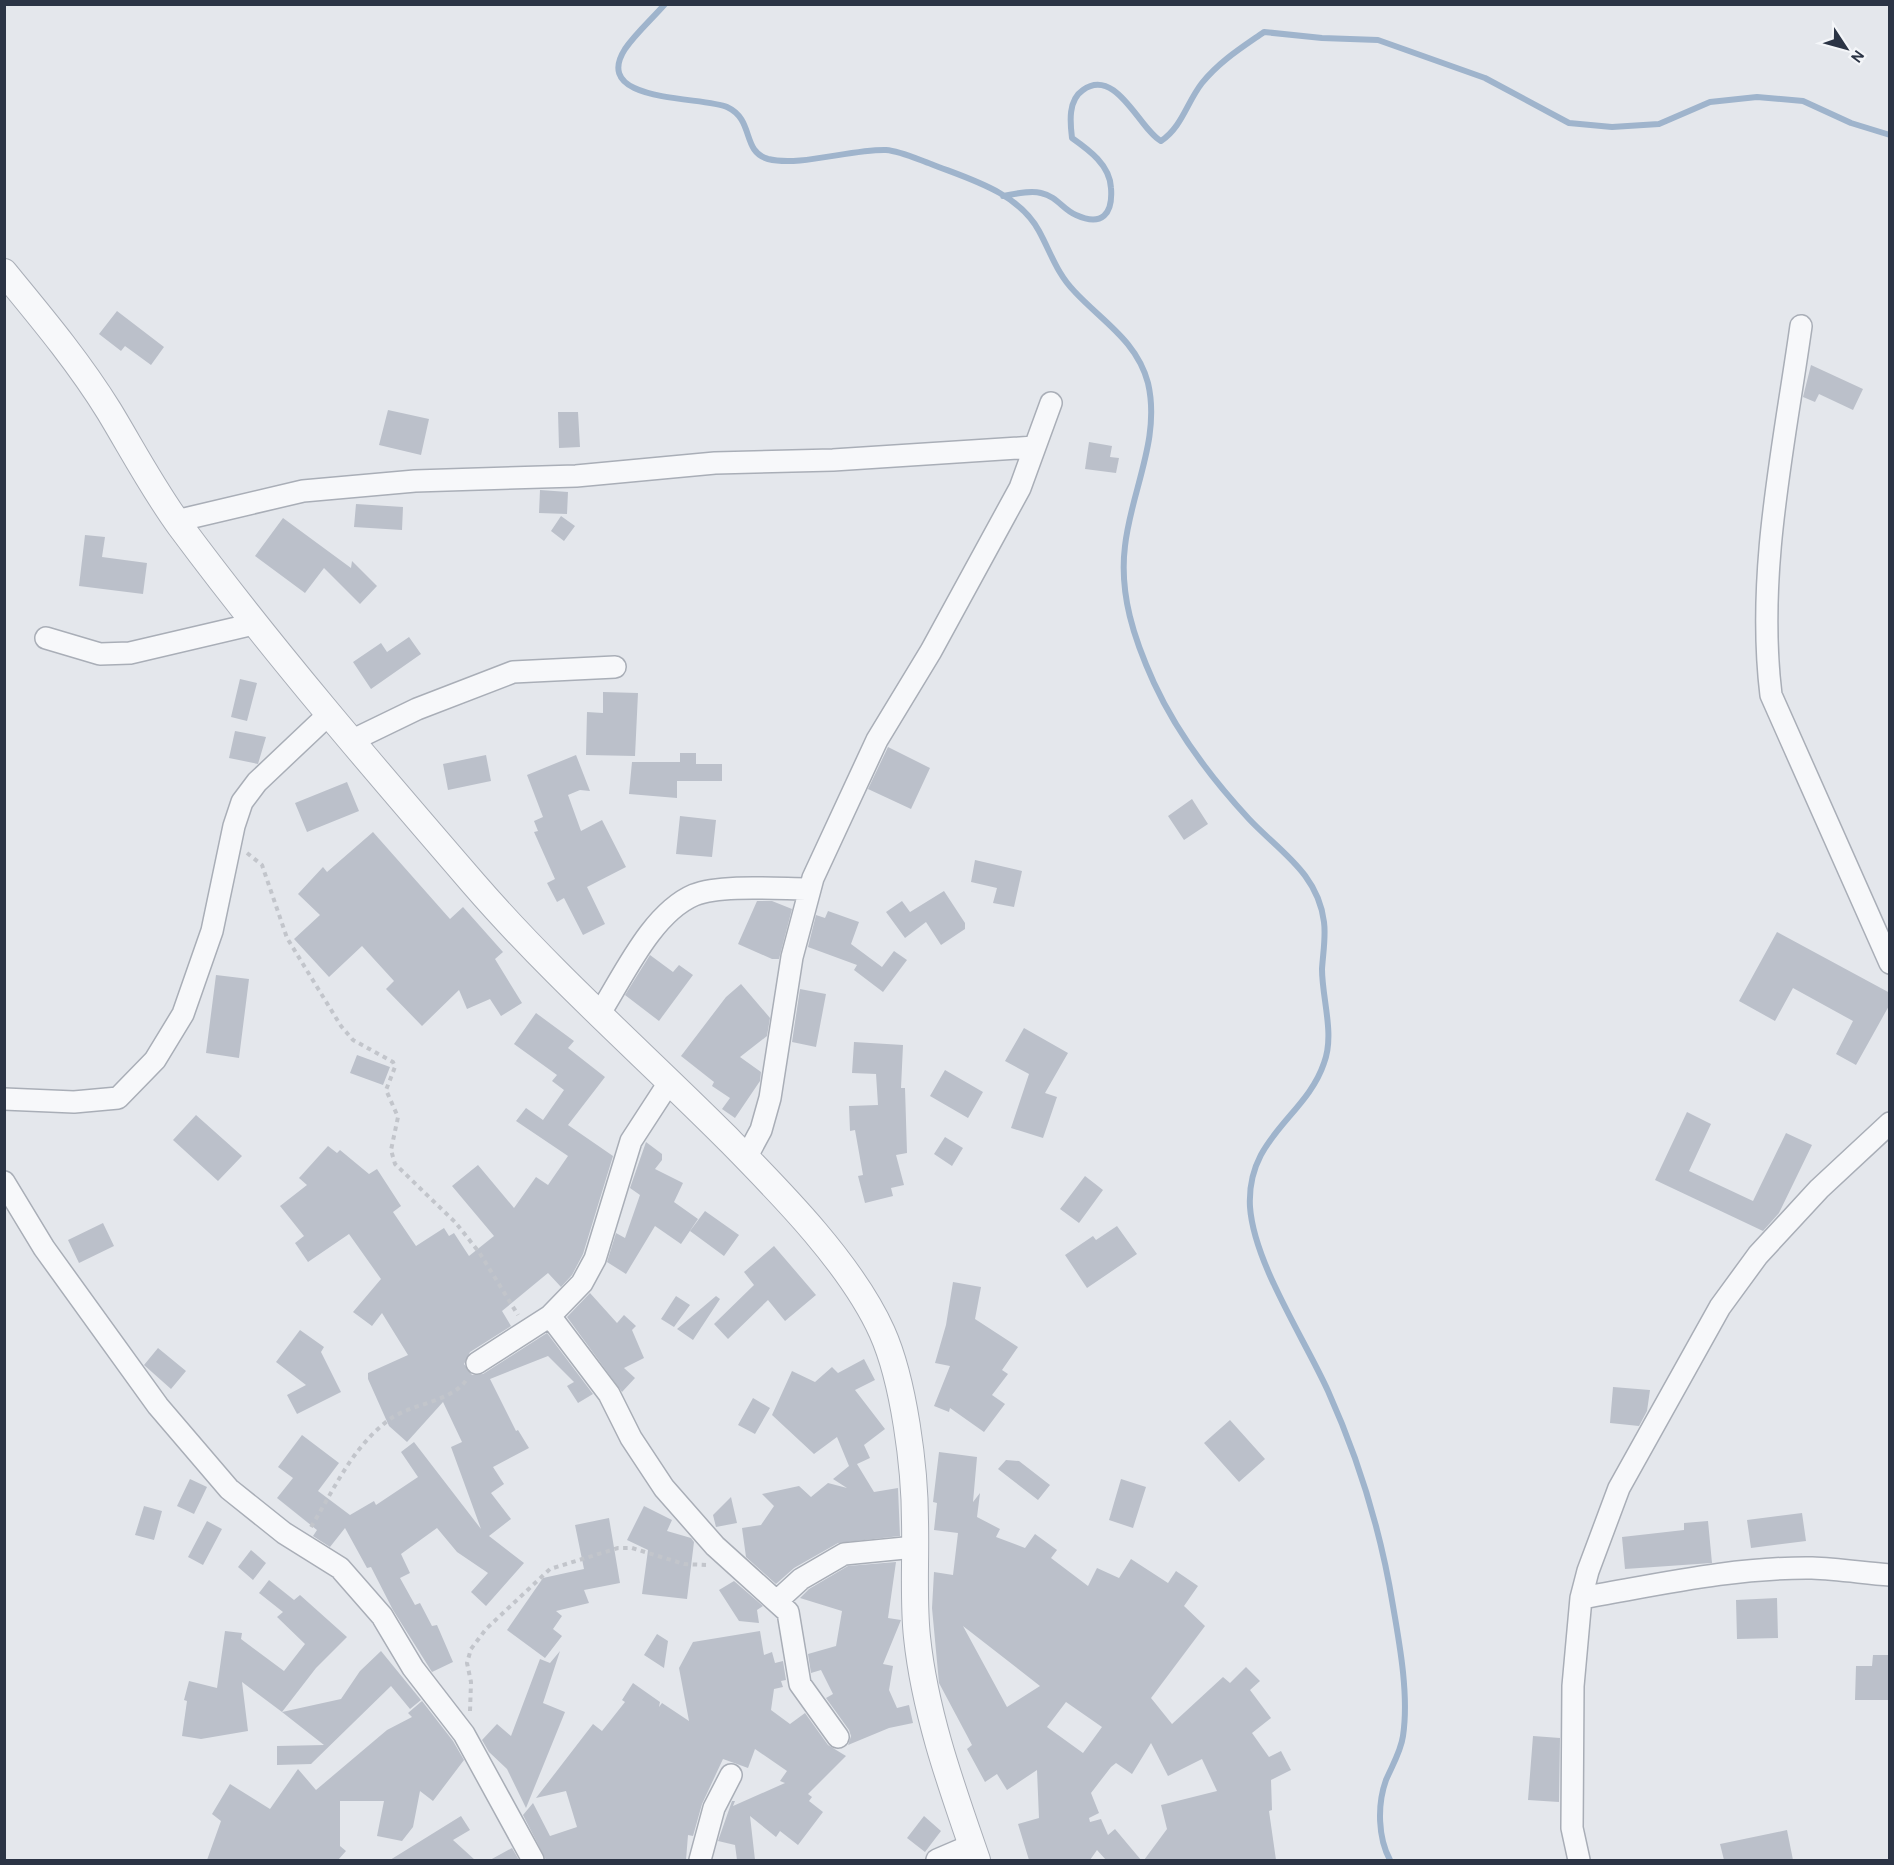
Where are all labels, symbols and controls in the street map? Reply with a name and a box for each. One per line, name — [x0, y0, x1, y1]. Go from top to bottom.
north arrow — [1816, 18, 1876, 78]
text: N — [1847, 46, 1869, 67]

